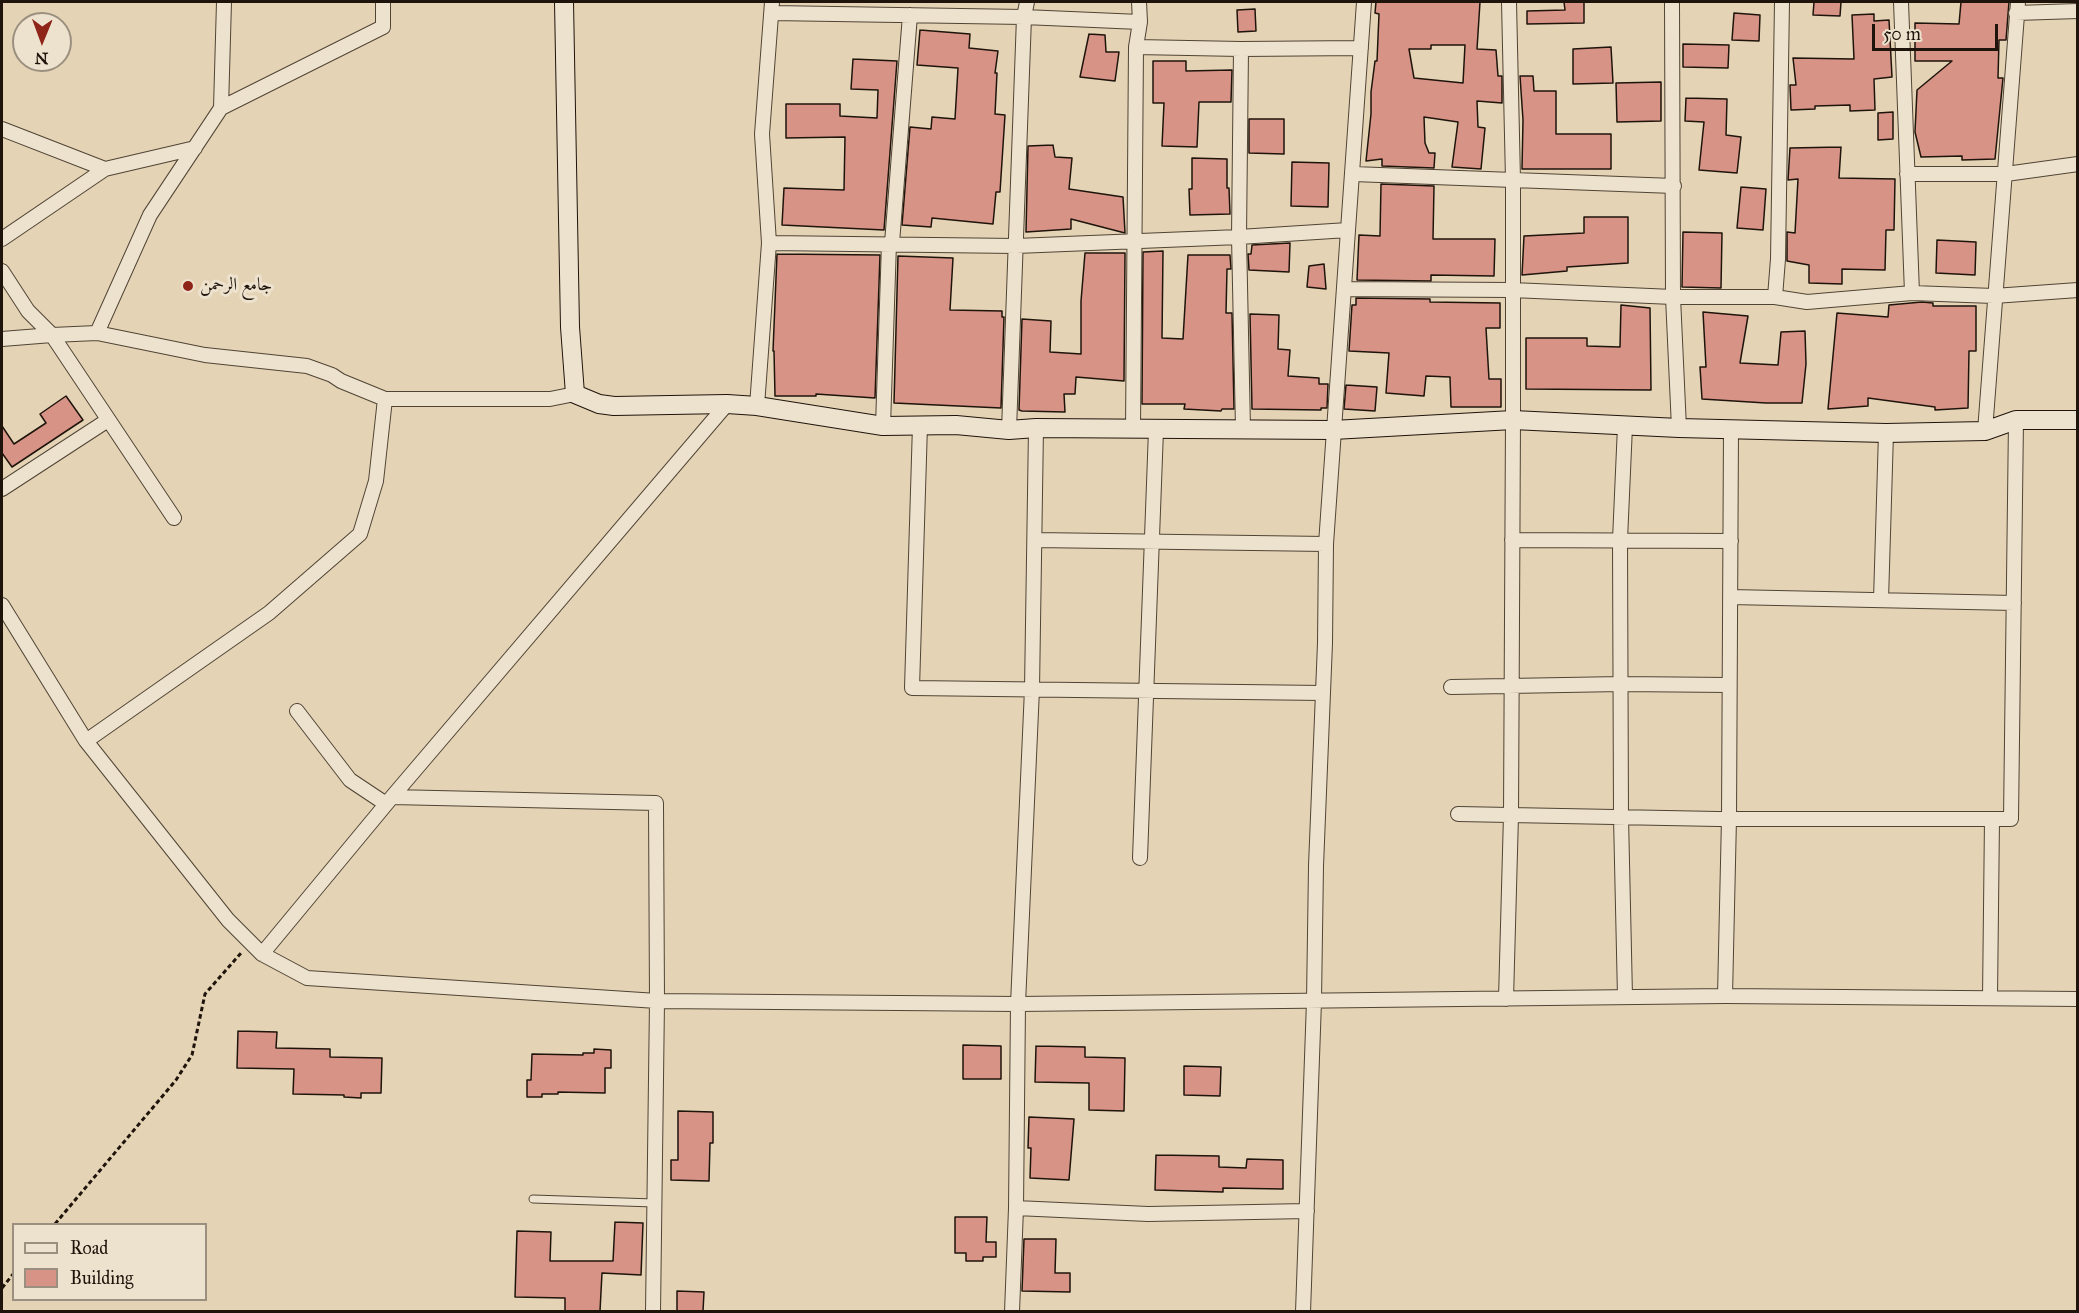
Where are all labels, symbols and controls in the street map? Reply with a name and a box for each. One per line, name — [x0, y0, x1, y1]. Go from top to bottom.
north arrow — [12, 12, 72, 72]
scale bar — [1875, 12, 2001, 50]
text: 50 m — [1883, 23, 1921, 45]
text: N — [35, 49, 49, 68]
place label: جامع الرحمن — [200, 275, 272, 297]
marker: جامع الرحمن — [181, 279, 195, 293]
legend — [12, 1223, 207, 1301]
text: Road — [70, 1237, 108, 1259]
text: Building — [70, 1267, 133, 1289]

